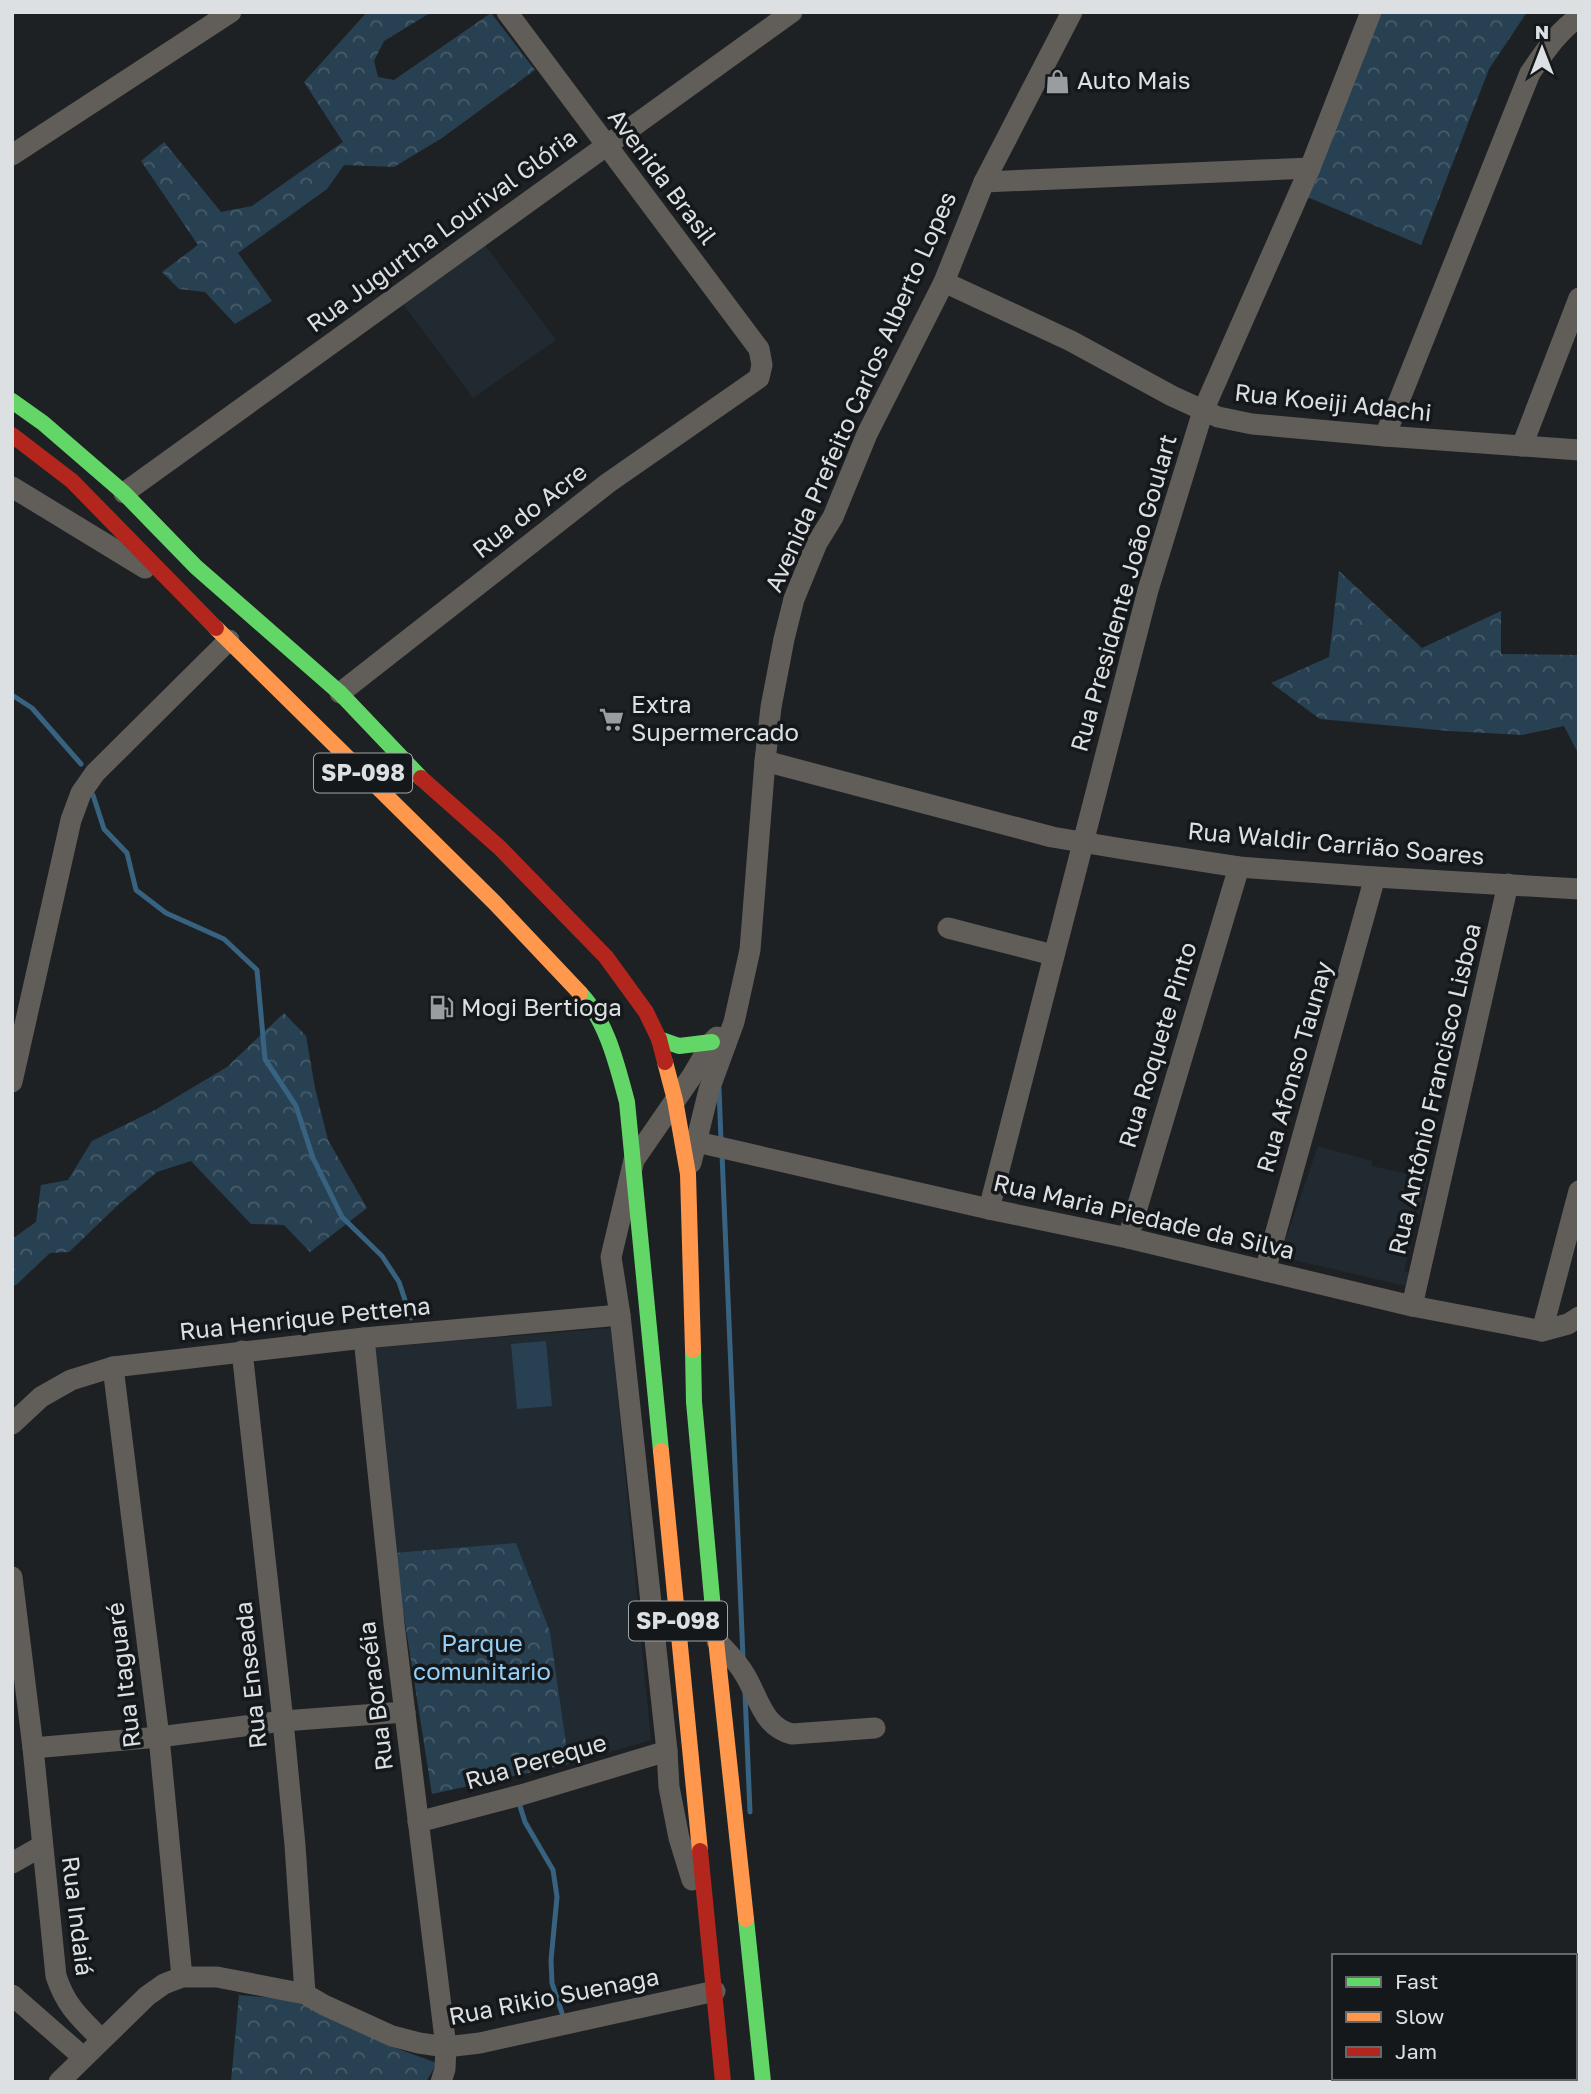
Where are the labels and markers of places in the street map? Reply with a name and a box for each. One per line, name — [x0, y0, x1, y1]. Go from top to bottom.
place label: Auto Mais — [1077, 65, 1190, 94]
shop icon: Auto Mais — [1043, 67, 1071, 95]
place label: Extra Supermercado — [631, 689, 799, 746]
supermarket icon: Extra Supermercado — [597, 705, 625, 733]
place label: Mogi Bertioga — [461, 992, 622, 1021]
fuel station icon: Mogi Bertioga — [427, 994, 455, 1022]

